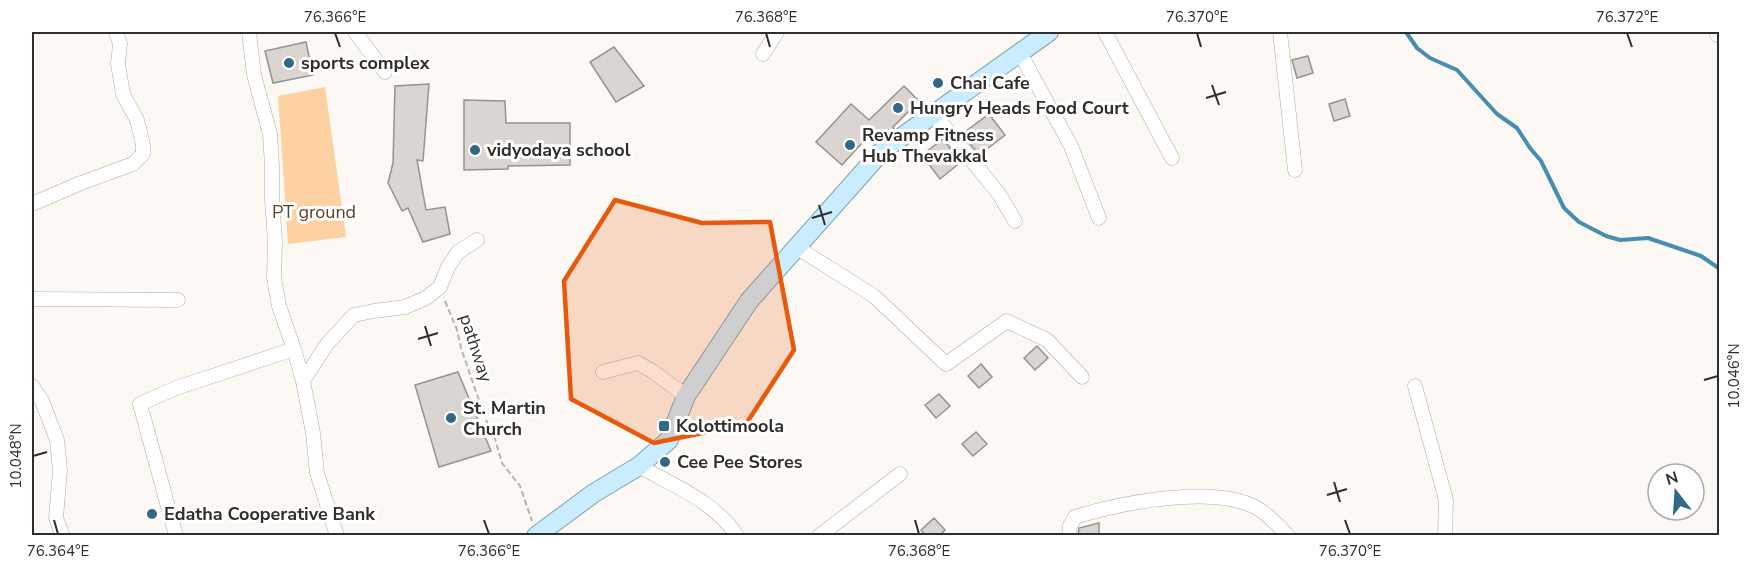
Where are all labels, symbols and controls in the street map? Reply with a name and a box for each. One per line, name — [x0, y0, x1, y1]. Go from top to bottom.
text: 76.366°E — [304, 7, 366, 27]
text: 76.368°E — [735, 7, 797, 27]
text: 76.370°E — [1166, 7, 1228, 27]
text: 76.372°E — [1596, 7, 1658, 27]
place label: sports complex — [301, 51, 430, 75]
marker: sports complex — [282, 56, 296, 70]
place label: Chai Cafe — [950, 71, 1030, 95]
marker: Chai Cafe — [931, 76, 945, 90]
place label: Hungry Heads Food Court — [910, 96, 1129, 120]
marker: Hungry Heads Food Court — [891, 101, 905, 115]
place label: Revamp Fitness Hub Thevakkal — [862, 123, 994, 168]
place label: vidyodaya school — [486, 138, 631, 162]
marker: Revamp Fitness Hub Thevakkal — [843, 138, 857, 152]
marker: vidyodaya school — [468, 143, 482, 157]
park label: PT ground — [272, 200, 356, 224]
street label: pathway — [454, 311, 498, 386]
text: 10.046°N — [1724, 343, 1744, 409]
place label: St. Martin Church — [463, 396, 546, 441]
marker: St. Martin Church — [444, 411, 458, 425]
place label: Kolottimoola — [676, 414, 784, 438]
marker: Kolottimoola — [657, 419, 671, 433]
text: 10.048°N — [6, 423, 26, 489]
place label: Cee Pee Stores — [677, 450, 803, 474]
marker: Cee Pee Stores — [658, 455, 672, 469]
north arrow — [1646, 462, 1706, 522]
text: N — [1663, 466, 1681, 491]
place label: Edatha Cooperative Bank — [164, 502, 375, 526]
marker: Edatha Cooperative Bank — [145, 507, 159, 521]
text: 76.364°E — [27, 541, 89, 561]
text: 76.366°E — [458, 541, 520, 561]
text: 76.368°E — [888, 541, 950, 561]
text: 76.370°E — [1319, 541, 1381, 561]

